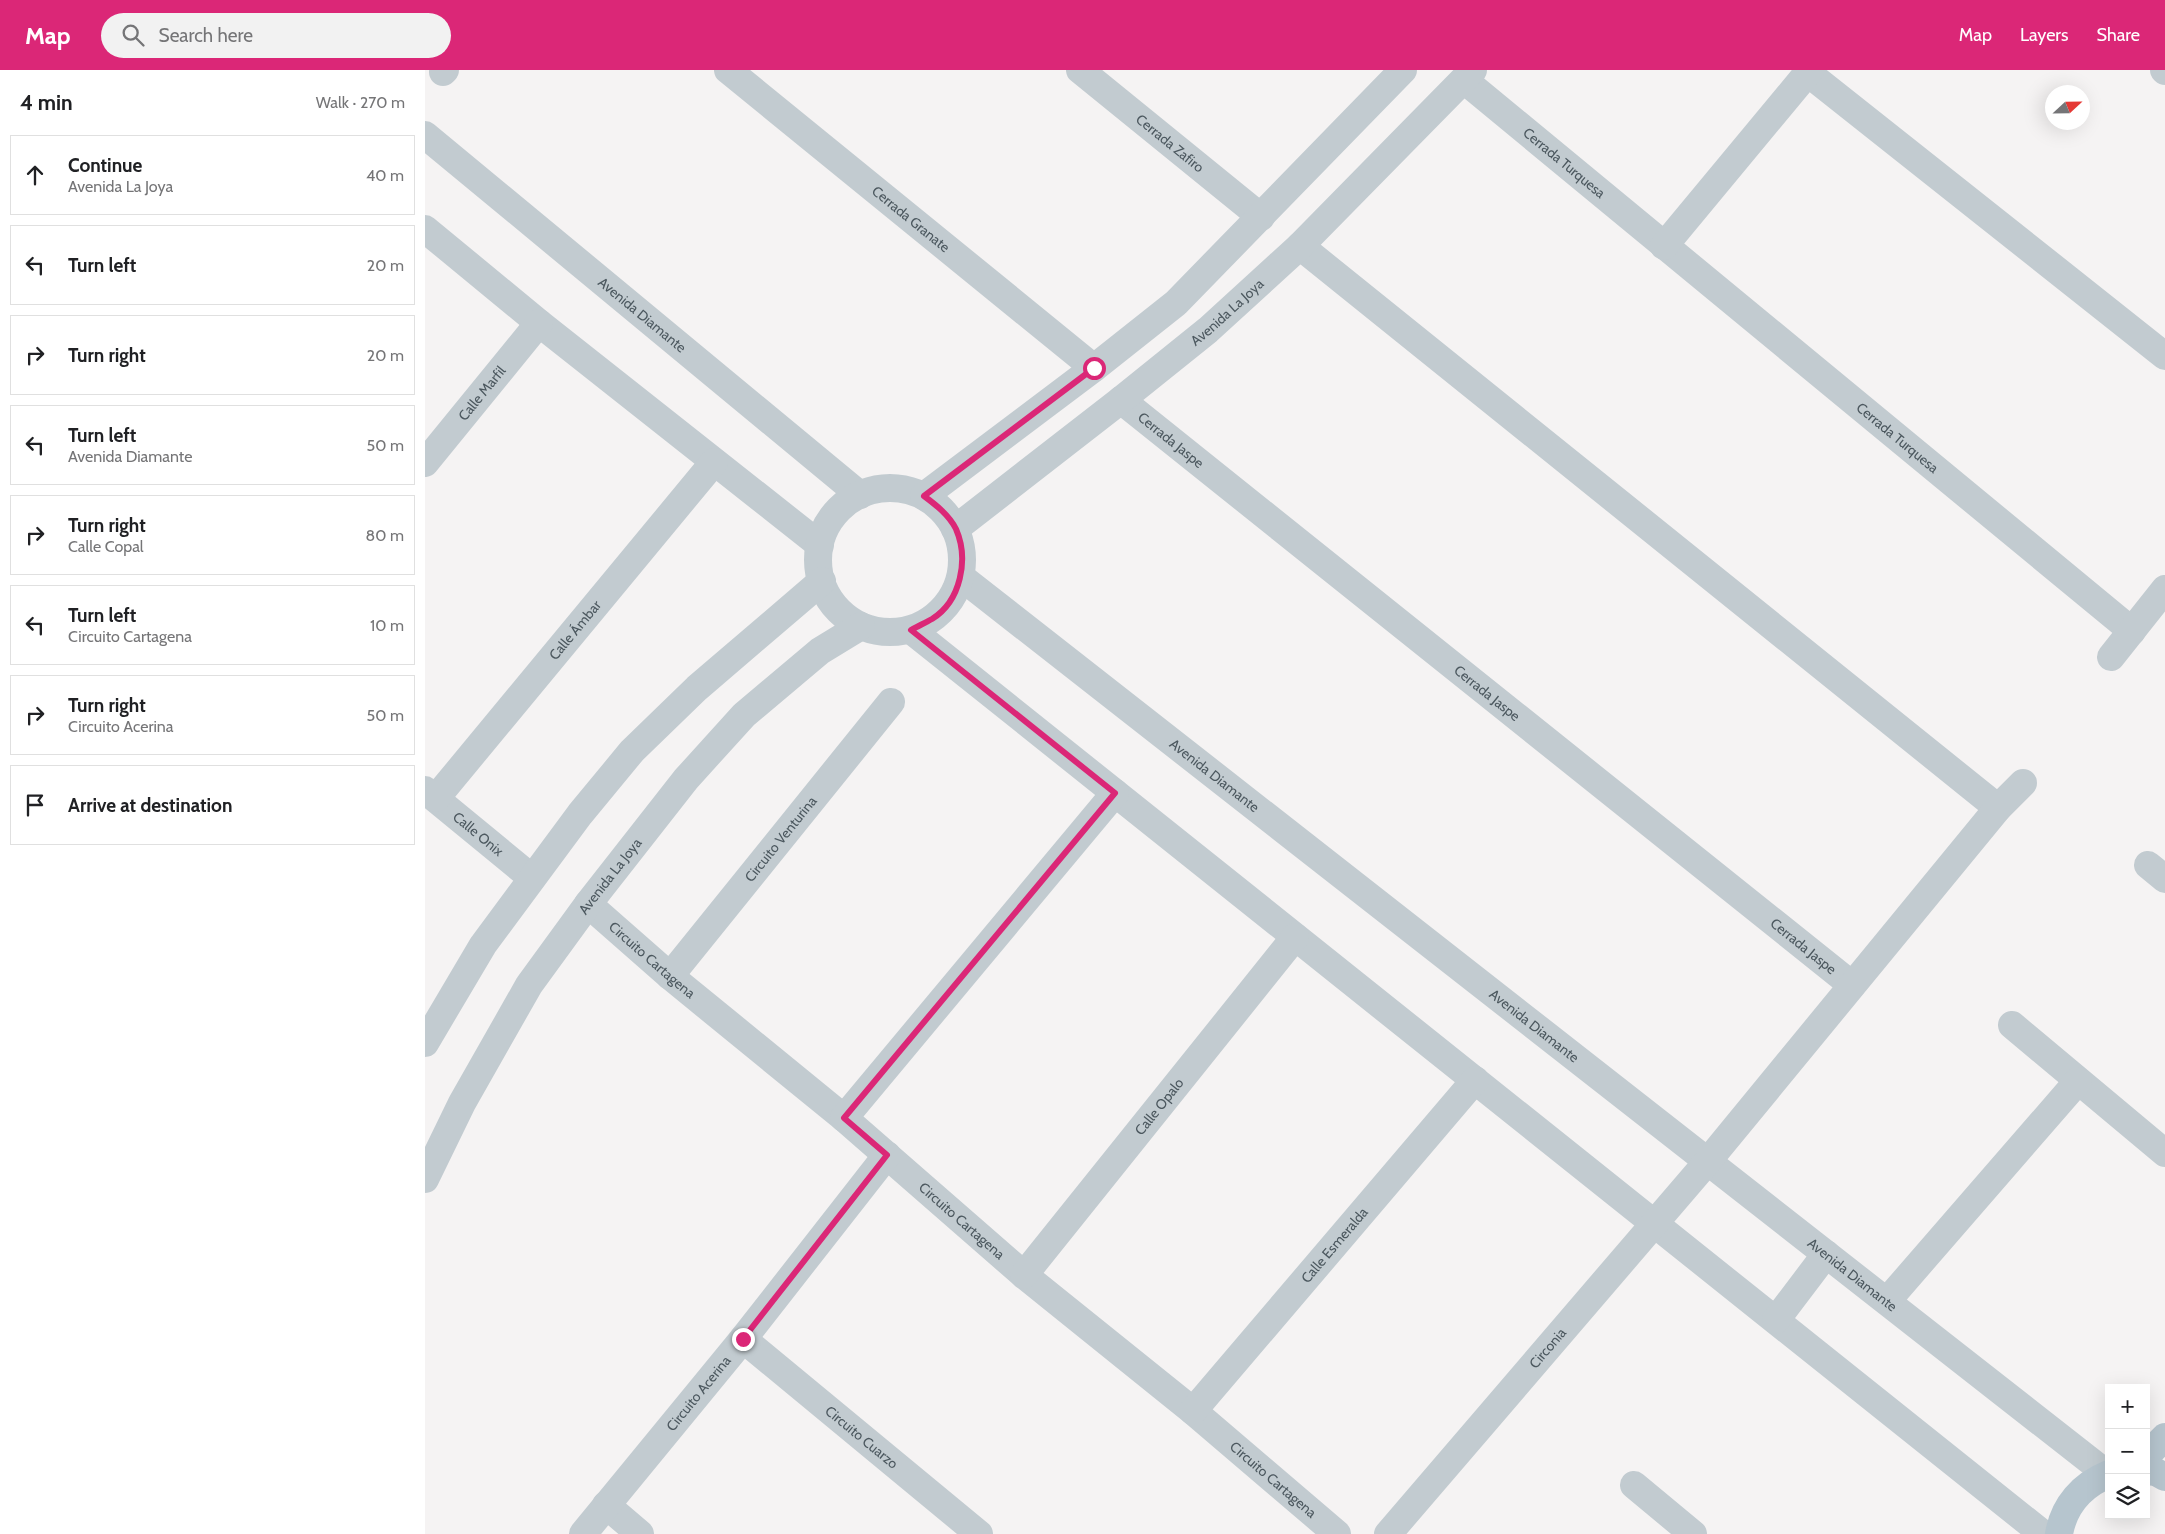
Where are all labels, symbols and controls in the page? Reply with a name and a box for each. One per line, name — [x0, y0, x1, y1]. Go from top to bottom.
search box — [101, 13, 451, 58]
text: Map — [25, 21, 71, 50]
icon: search — [119, 21, 147, 49]
text: Search here — [159, 24, 253, 47]
text: Map — [1959, 24, 1992, 46]
text: Layers — [2020, 24, 2069, 46]
text: Share — [2097, 24, 2140, 46]
north arrow — [2045, 85, 2090, 130]
text: 4 min — [20, 90, 73, 115]
text: Walk · 270 m — [316, 93, 405, 112]
street label: Cerrada Zafiro — [1132, 110, 1208, 176]
street label: Cerrada Turquesa — [1519, 123, 1609, 202]
text: Continue — [68, 154, 142, 177]
icon: ahead — [21, 161, 49, 189]
text: 40 m — [366, 166, 404, 185]
text: Avenida La Joya — [68, 177, 173, 196]
street label: Cerrada Granate — [868, 182, 954, 256]
icon: left — [21, 251, 49, 279]
text: Turn left — [68, 254, 136, 277]
text: 20 m — [367, 256, 404, 275]
street label: Avenida Diamante — [595, 273, 690, 356]
street label: Avenida La Joya — [1187, 275, 1268, 350]
icon: right — [21, 341, 49, 369]
text: Turn right — [68, 344, 146, 367]
text: 20 m — [367, 346, 404, 365]
route start — [1083, 357, 1106, 380]
street label: Calle Marfil — [454, 362, 510, 424]
street label: Cerrada Turquesa — [1853, 398, 1943, 477]
street label: Cerrada Jaspe — [1134, 408, 1208, 472]
text: Turn left — [68, 424, 136, 447]
icon: left — [21, 431, 49, 459]
text: 50 m — [367, 436, 404, 455]
text: Avenida Diamante — [68, 447, 192, 466]
text: Turn right — [68, 514, 146, 537]
icon: right — [21, 521, 49, 549]
text: 80 m — [366, 526, 404, 545]
text: Calle Copal — [68, 537, 144, 556]
street label: Calle Ámbar — [545, 596, 605, 664]
text: Turn left — [68, 604, 136, 627]
icon: left — [21, 611, 49, 639]
text: 10 m — [370, 616, 404, 635]
text: Circuito Cartagena — [68, 627, 192, 646]
street label: Cerrada Jaspe — [1450, 661, 1524, 725]
text: Turn right — [68, 694, 146, 717]
icon: right — [21, 701, 49, 729]
text: 50 m — [367, 706, 404, 725]
text: Circuito Acerina — [68, 717, 173, 736]
street label: Avenida Diamante — [1166, 735, 1263, 816]
icon: arrive — [21, 791, 49, 819]
street label: Circuito Venturina — [740, 792, 821, 886]
text: Arrive at destination — [68, 794, 232, 817]
street label: Calle Onix — [449, 808, 508, 860]
street label: Avenida La Joya — [575, 834, 646, 918]
street label: Cerrada Jaspe — [1767, 914, 1840, 978]
street label: Circuito Cartagena — [605, 918, 699, 1002]
street label: Avenida Diamante — [1486, 985, 1583, 1066]
street label: Calle Opalo — [1131, 1074, 1188, 1139]
street label: Circuito Cartagena — [915, 1178, 1009, 1263]
street label: Calle Esmeralda — [1297, 1203, 1372, 1287]
street label: Avenida Diamante — [1804, 1234, 1901, 1315]
street label: Circonia — [1525, 1324, 1570, 1372]
route end — [732, 1328, 755, 1351]
street label: Circuito Acerina — [662, 1352, 735, 1435]
map controls — [2105, 1384, 2150, 1519]
button: + — [2105, 1384, 2150, 1429]
street label: Circuito Cuarzo — [821, 1402, 902, 1473]
button: − — [2105, 1429, 2150, 1474]
street label: Circuito Cartagena — [1226, 1437, 1321, 1522]
button: layers — [2105, 1474, 2150, 1519]

